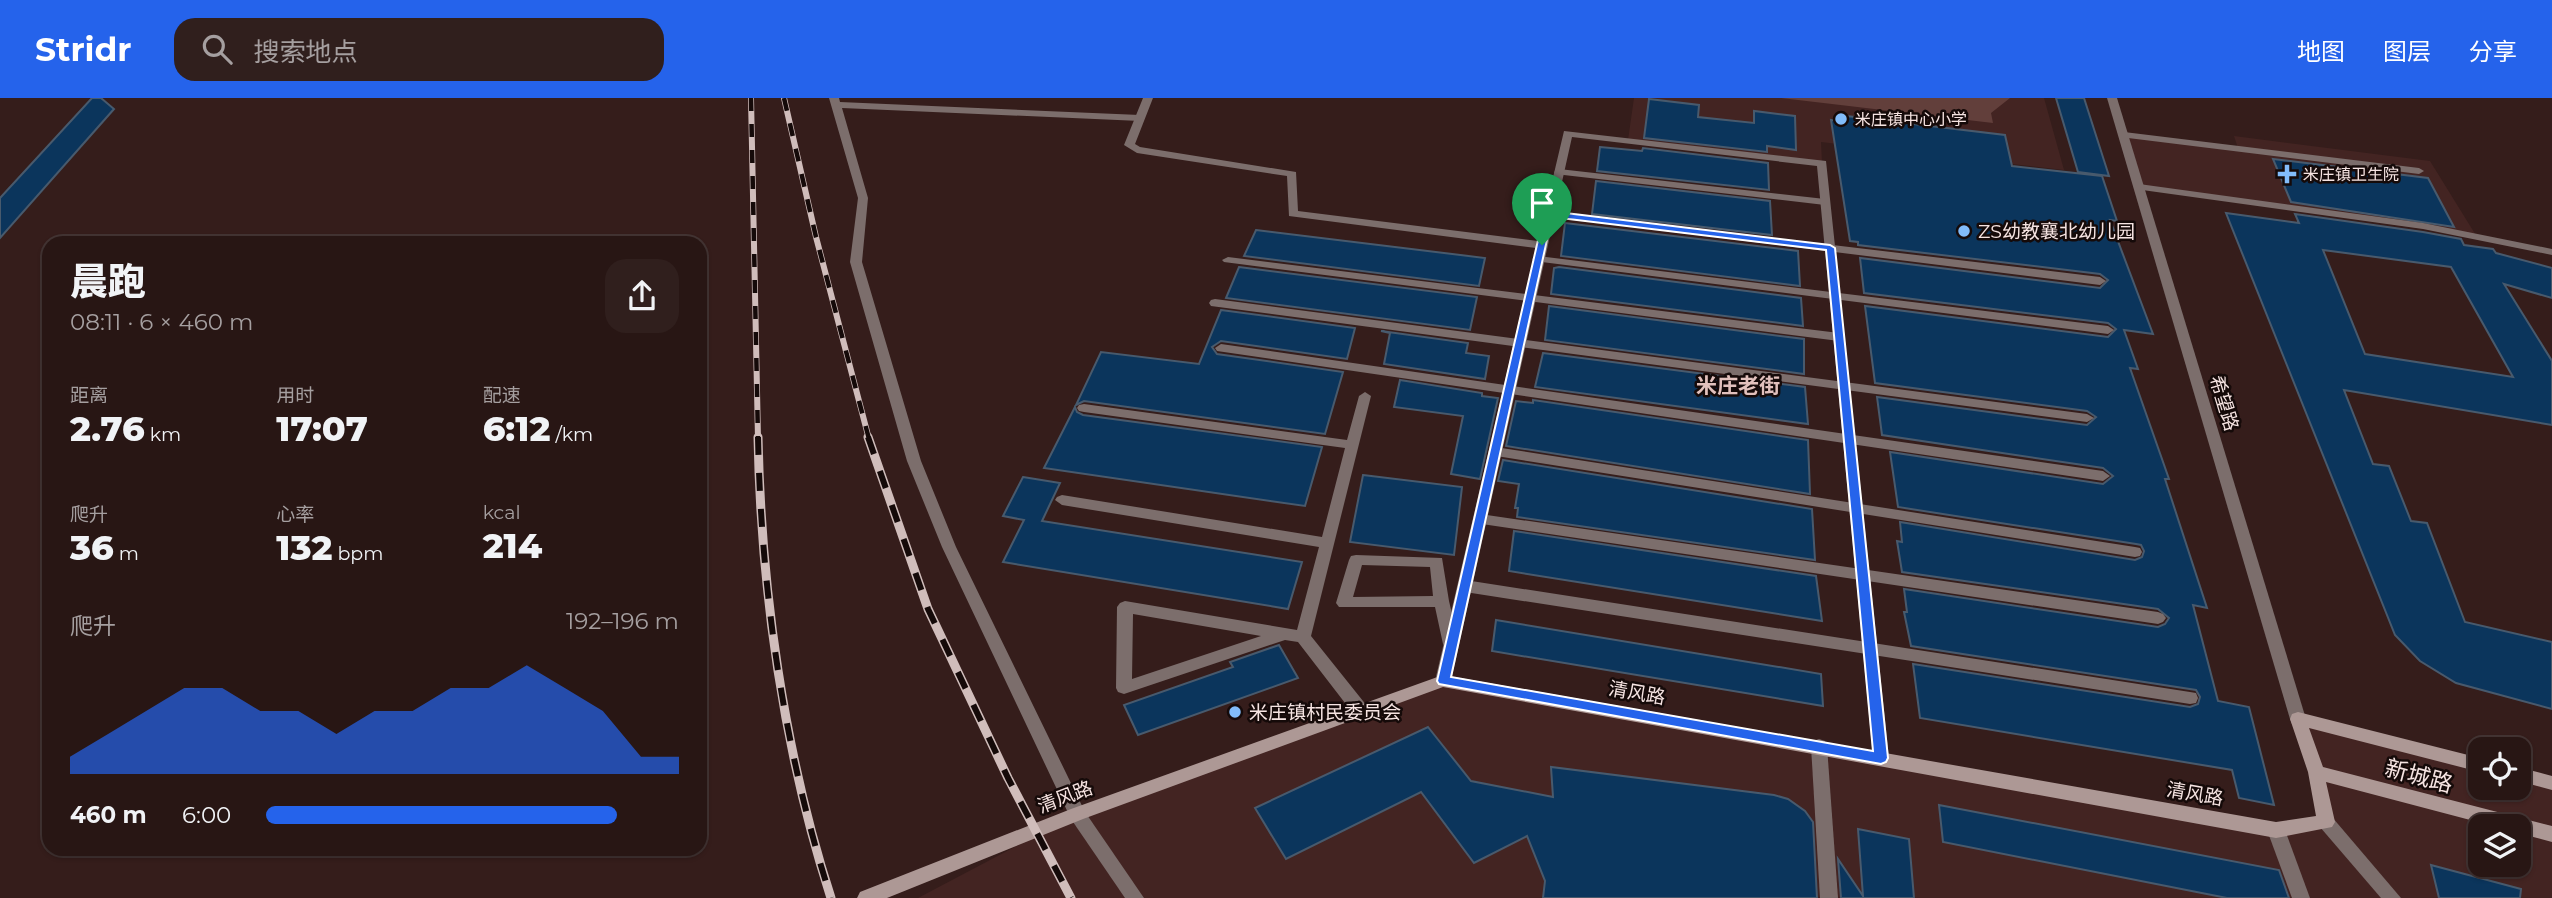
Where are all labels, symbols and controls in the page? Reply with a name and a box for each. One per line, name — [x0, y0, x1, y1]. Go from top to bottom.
search box — [174, 18, 664, 81]
text: Stridr — [35, 29, 132, 69]
icon: search — [198, 30, 236, 68]
text: 搜索地点 — [254, 36, 358, 68]
text: 地图 — [2297, 37, 2345, 66]
text: 图层 — [2383, 37, 2431, 66]
text: 分享 — [2469, 37, 2517, 66]
place label: 米庄镇中心小学 — [1855, 110, 1967, 129]
marker: 米庄镇中心小学 — [1833, 111, 1849, 127]
marker: 米庄镇卫生院 — [2277, 164, 2297, 184]
place label: 米庄镇卫生院 — [2303, 165, 2399, 184]
pin — [1512, 173, 1572, 245]
icon: arrive — [1523, 184, 1561, 222]
place label: ZS幼教襄北幼儿园 — [1978, 220, 2135, 243]
marker: ZS幼教襄北幼儿园 — [1956, 223, 1972, 239]
text: 晨跑 — [70, 258, 146, 305]
button: share — [605, 259, 679, 333]
text: 08:11 · 6 × 460 m — [70, 308, 253, 336]
street label: 希望路 — [2205, 372, 2243, 434]
district label: 米庄老街 — [1696, 373, 1780, 398]
text: 距离 — [70, 384, 108, 407]
text: 用时 — [276, 384, 314, 407]
text: 配速 — [483, 384, 521, 407]
text: 2.76 — [70, 407, 145, 450]
text: 17:07 — [276, 407, 368, 450]
text: 6:12 — [483, 407, 550, 450]
text: km — [145, 423, 181, 446]
text: /km — [550, 423, 593, 446]
text: kcal — [483, 501, 521, 524]
text: 爬升 — [70, 503, 108, 526]
text: 心率 — [276, 503, 314, 526]
text: 214 — [483, 524, 542, 567]
text: 36 — [70, 526, 114, 569]
text: 132 — [276, 526, 332, 569]
text: m — [114, 542, 139, 565]
text: bpm — [332, 542, 383, 565]
text: 192–196 m — [566, 607, 679, 635]
text: 爬升 — [70, 612, 116, 640]
street label: 清风路 — [1607, 677, 1667, 709]
place label: 米庄镇村民委员会 — [1249, 701, 1401, 724]
marker: 米庄镇村民委员会 — [1227, 704, 1243, 720]
map controls — [2468, 737, 2531, 877]
button: locate — [2468, 737, 2531, 800]
street label: 新城路 — [2382, 754, 2456, 798]
street label: 清风路 — [1034, 776, 1096, 818]
street label: 清风路 — [2165, 778, 2225, 810]
text: 460 m — [70, 801, 147, 829]
text: 6:00 — [182, 801, 231, 829]
button: layers — [2468, 814, 2531, 877]

